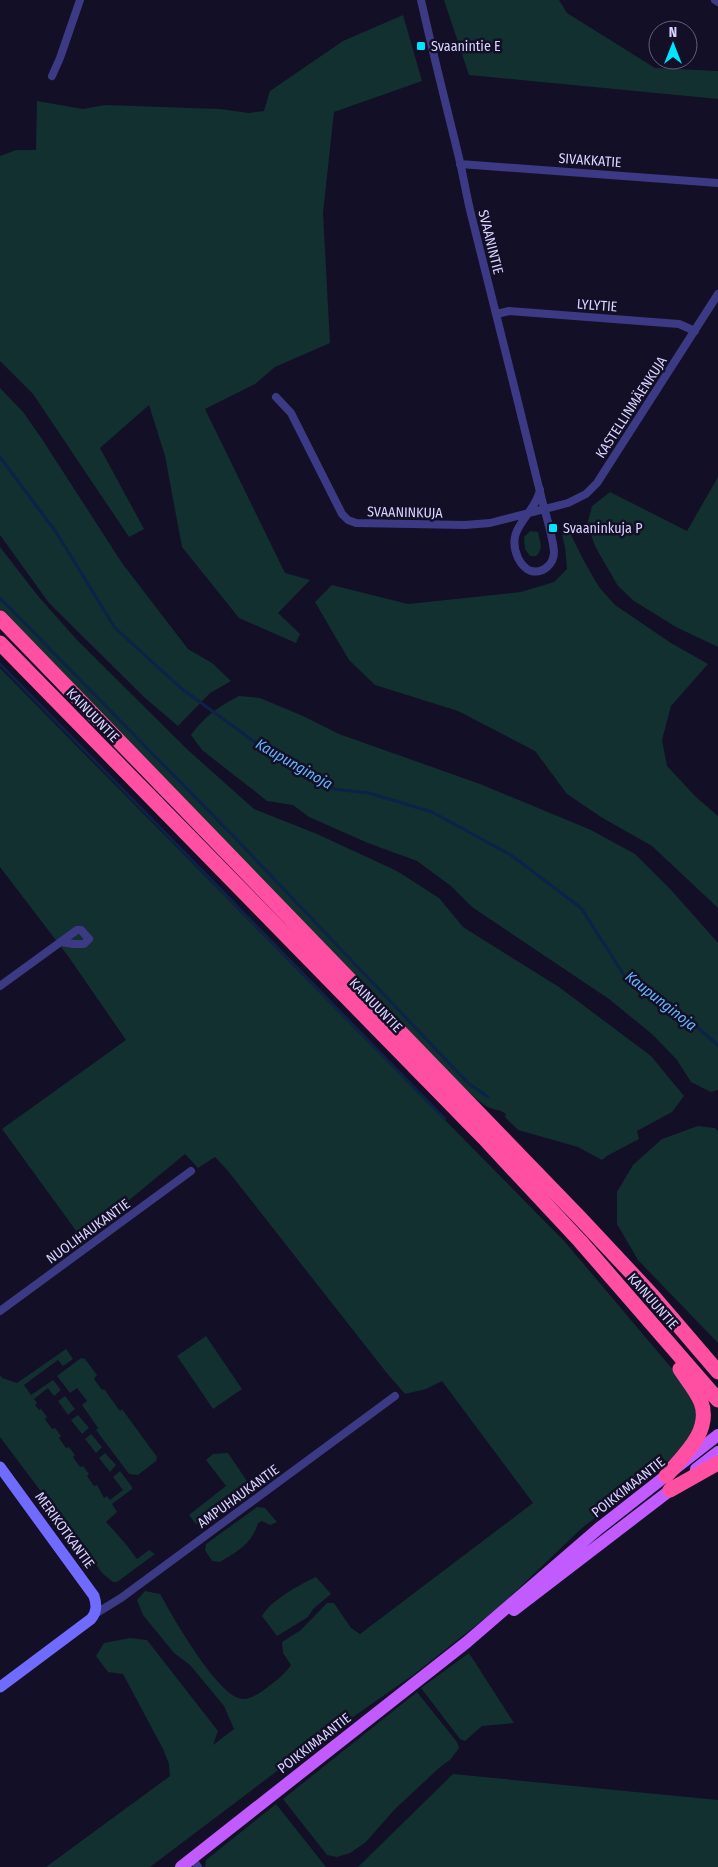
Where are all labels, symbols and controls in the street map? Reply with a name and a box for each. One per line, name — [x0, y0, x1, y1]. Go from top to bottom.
north arrow — [648, 20, 698, 70]
text: N — [669, 24, 677, 41]
place label: Svaanintie E — [431, 38, 501, 55]
marker: Svaanintie E — [415, 40, 427, 52]
street label: SIVAKKATIE — [558, 150, 622, 171]
street label: SVAANINTIE — [474, 208, 507, 276]
street label: LYLYTIE — [576, 296, 618, 315]
street label: KASTELLINMÄENKUJA — [592, 353, 671, 461]
street label: SVAANINKUJA — [367, 503, 444, 522]
place label: Svaaninkuja P — [563, 520, 643, 537]
marker: Svaaninkuja P — [547, 522, 559, 534]
street label: KAINUUNTIE — [63, 685, 123, 746]
water label: Kaupunginoja — [252, 735, 336, 793]
water label: Kaupunginoja — [622, 968, 700, 1035]
street label: KAINUUNTIE — [346, 975, 406, 1036]
street label: NUOLIHAUKANTIE — [43, 1195, 134, 1267]
street label: KAINUUNTIE — [624, 1270, 682, 1333]
street label: POIKKIMAANTIE — [588, 1453, 669, 1521]
street label: AMPUHAUKANTIE — [194, 1461, 283, 1532]
street label: MERIKOTKANTIE — [31, 1489, 98, 1572]
street label: POIKKIMAANTIE — [274, 1709, 355, 1777]

